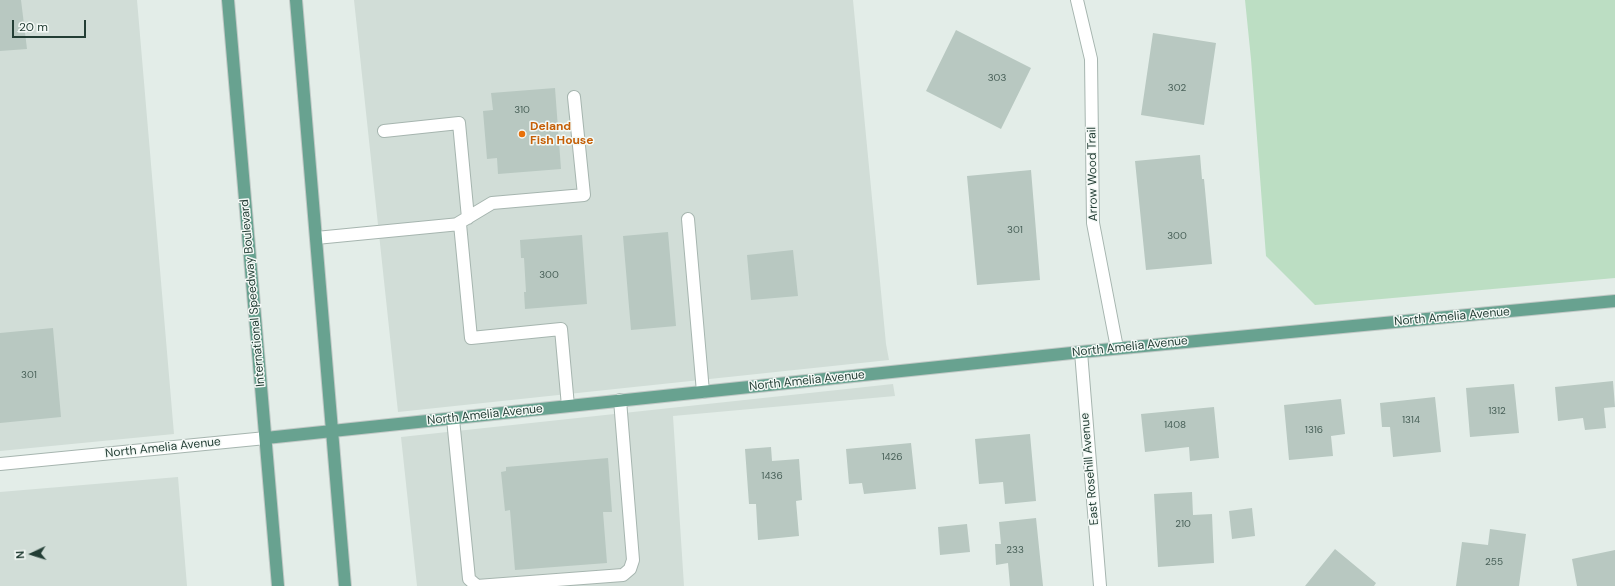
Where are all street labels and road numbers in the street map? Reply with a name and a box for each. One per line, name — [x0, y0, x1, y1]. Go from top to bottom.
street label: Arrow Wood Trail — [1085, 127, 1101, 221]
street label: International Speedway Boulevard — [238, 199, 268, 387]
street label: North Amelia Avenue — [1394, 305, 1510, 329]
street label: North Amelia Avenue — [1071, 334, 1189, 360]
street label: North Amelia Avenue — [748, 368, 866, 394]
street label: North Amelia Avenue — [426, 402, 544, 428]
street label: East Rosehill Avenue — [1078, 412, 1102, 526]
street label: North Amelia Avenue — [104, 435, 222, 461]

